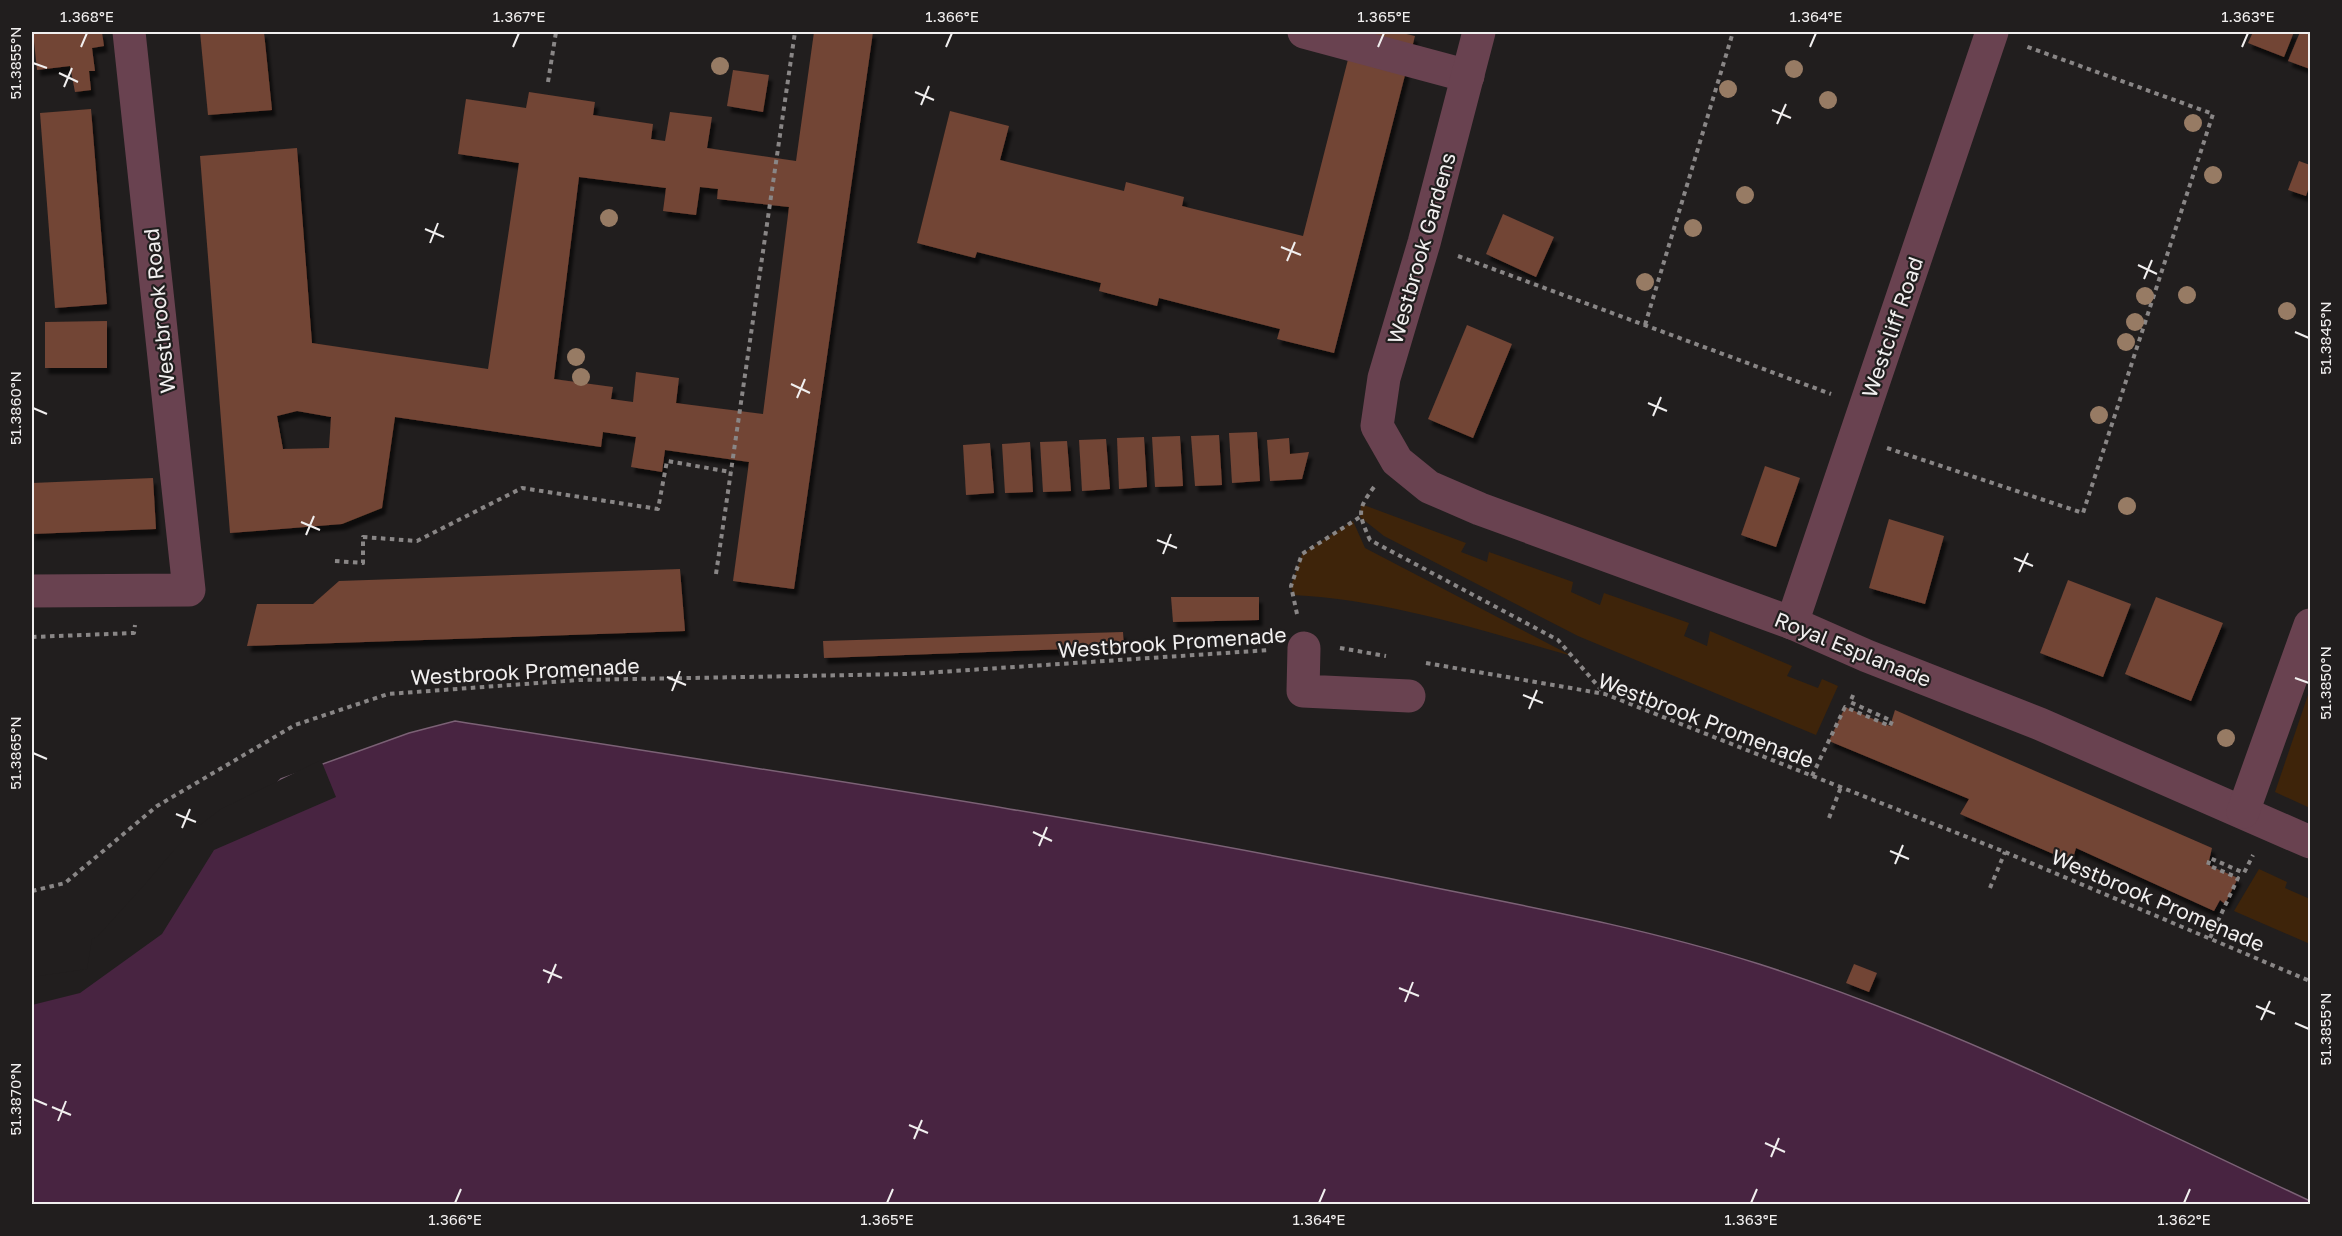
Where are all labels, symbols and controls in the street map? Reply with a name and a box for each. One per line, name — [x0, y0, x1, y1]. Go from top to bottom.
text: 1.368°E — [60, 7, 114, 25]
text: 1.367°E — [493, 7, 545, 25]
text: 1.366°E — [925, 7, 979, 25]
text: 1.365°E — [1357, 7, 1411, 25]
text: 1.364°E — [1789, 7, 1843, 25]
text: 1.363°E — [2221, 7, 2275, 25]
text: 51.3855°N — [6, 26, 24, 100]
street label: Westbrook Gardens — [1381, 149, 1461, 347]
street label: Westbrook Road — [137, 227, 181, 395]
street label: Westcliff Road — [1856, 253, 1928, 401]
text: 51.3845°N — [2316, 301, 2334, 375]
text: 51.3860°N — [6, 371, 24, 445]
street label: Royal Esplanade — [1771, 606, 1935, 692]
street label: Westbrook Promenade — [1057, 621, 1287, 663]
text: 51.3850°N — [2316, 646, 2334, 720]
street label: Westbrook Promenade — [410, 652, 640, 690]
street label: Westbrook Promenade — [1594, 667, 1818, 773]
text: 51.3865°N — [6, 716, 24, 790]
street label: Westbrook Promenade — [2047, 843, 2269, 957]
text: 51.3855°N — [2316, 992, 2334, 1066]
text: 51.3870°N — [6, 1063, 24, 1135]
text: 1.366°E — [428, 1210, 482, 1228]
text: 1.365°E — [860, 1210, 914, 1228]
text: 1.364°E — [1292, 1210, 1346, 1228]
text: 1.363°E — [1724, 1210, 1778, 1228]
text: 1.362°E — [2157, 1210, 2211, 1228]

